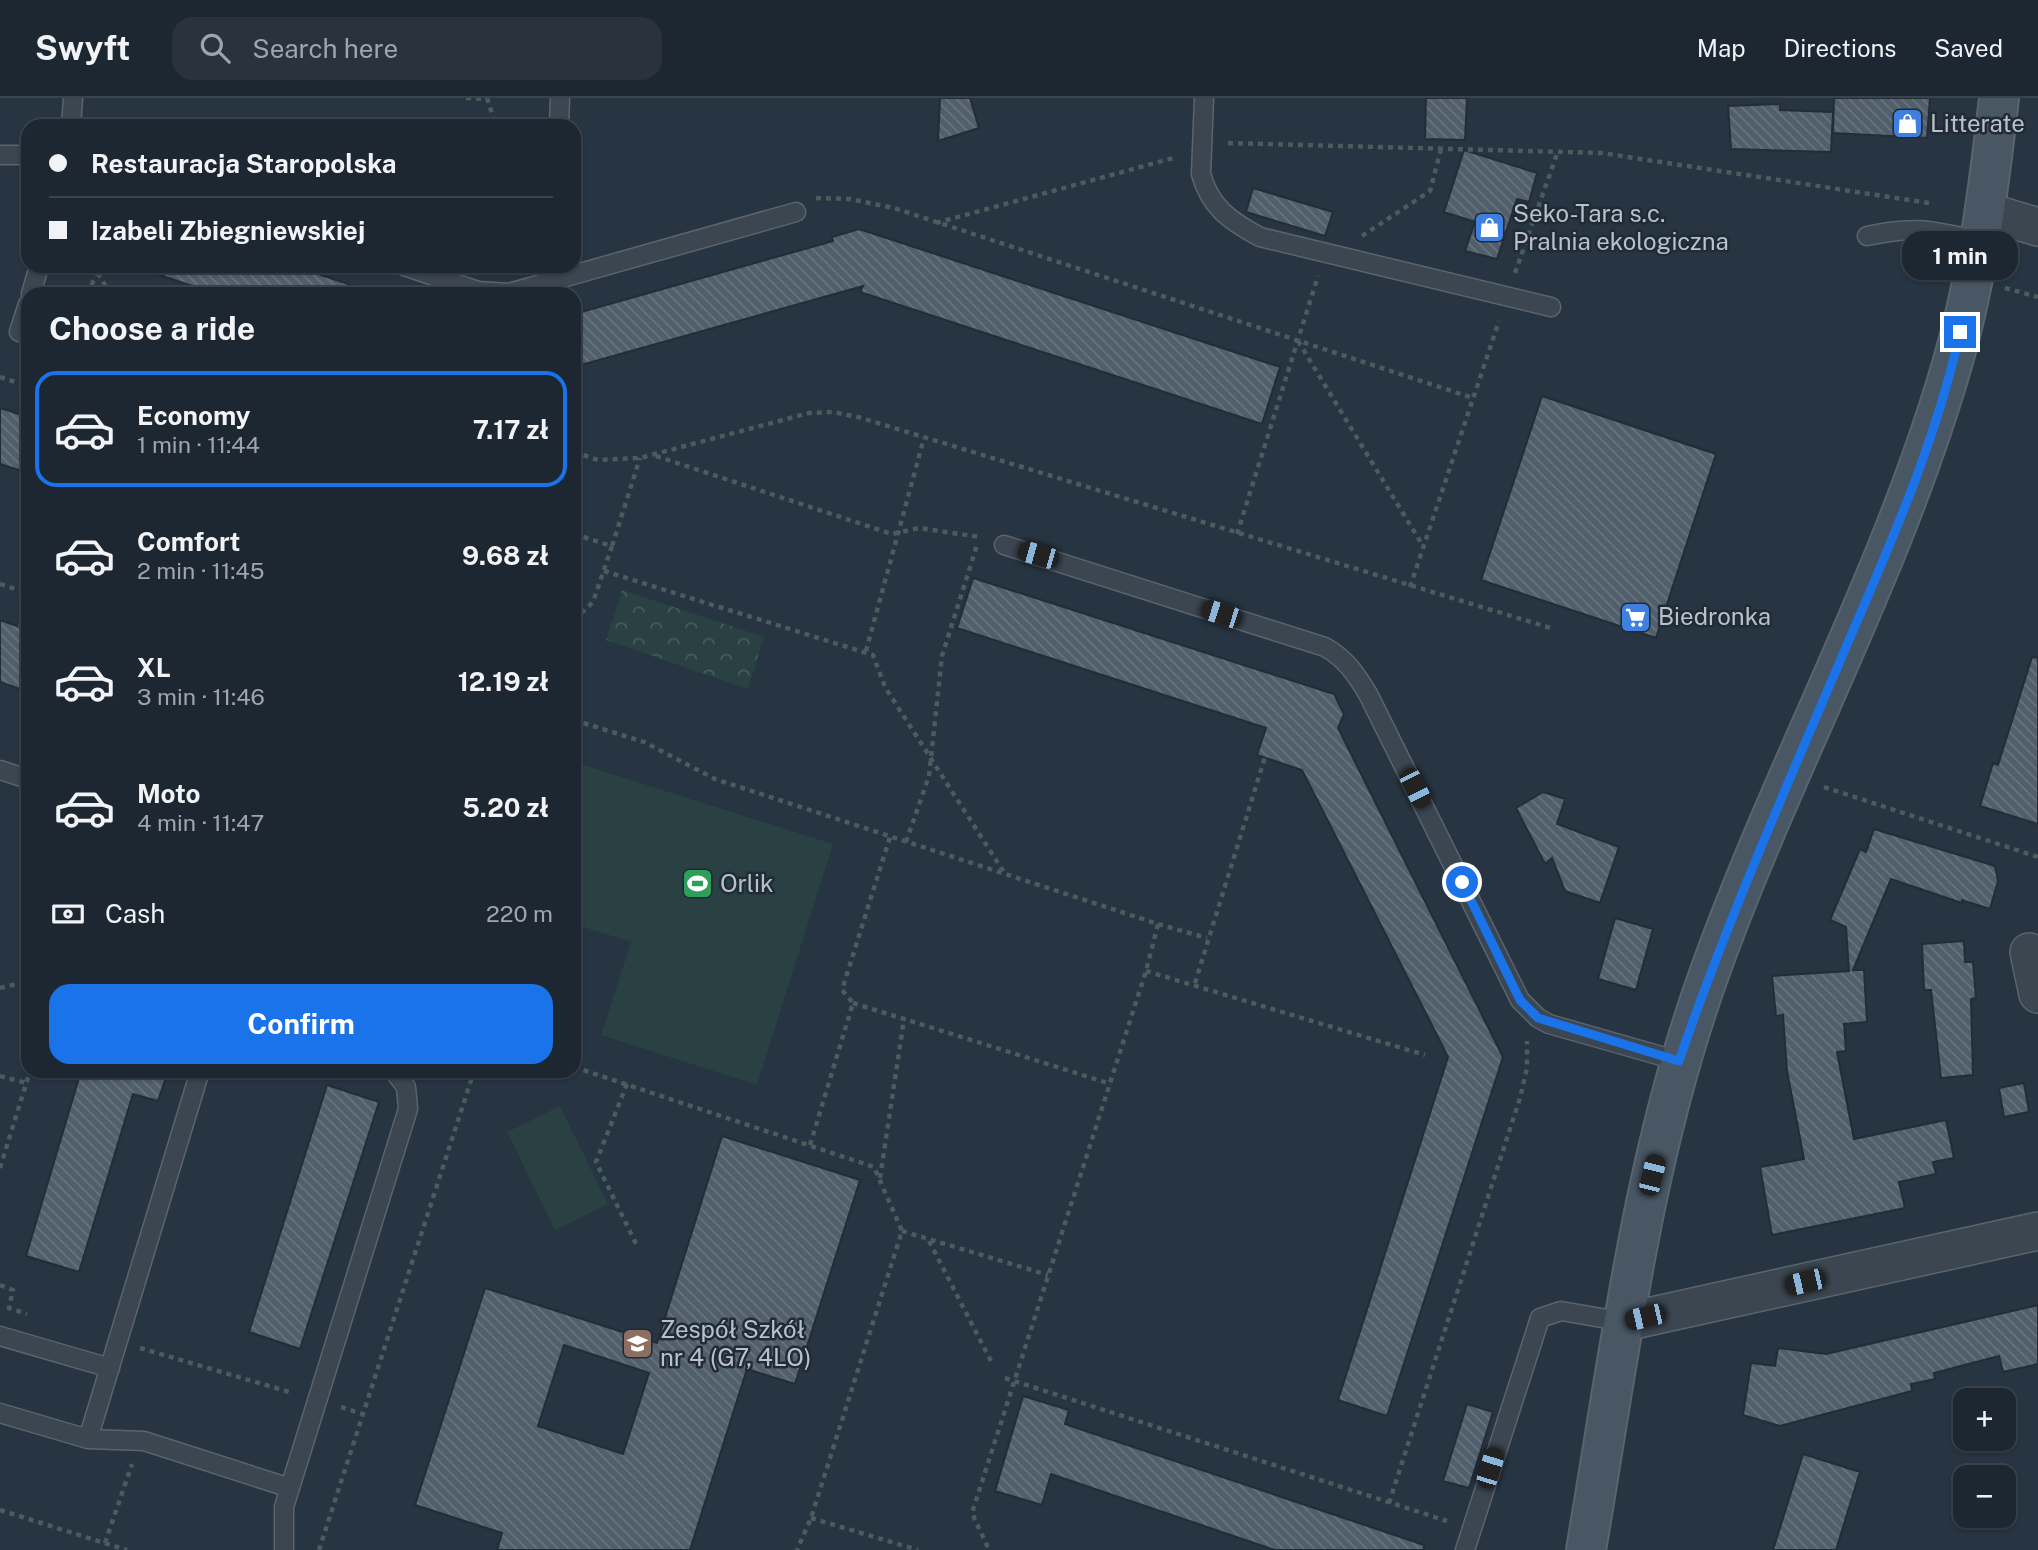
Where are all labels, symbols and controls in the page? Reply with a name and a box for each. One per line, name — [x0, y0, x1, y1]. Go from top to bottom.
search box — [172, 17, 662, 80]
text: Swyft — [35, 29, 130, 67]
icon: search — [196, 29, 234, 67]
text: Search here — [252, 33, 398, 64]
text: Map — [1697, 34, 1746, 62]
text: Directions — [1784, 34, 1896, 62]
text: Saved — [1934, 34, 2003, 62]
shop icon: Litterate — [1890, 107, 1924, 141]
place label: Litterate — [1930, 109, 2025, 137]
text: Restauracja Staropolska — [91, 148, 397, 179]
place label: Seko-Tara s.c. Pralnia ekologiczna — [1513, 199, 1729, 255]
shop icon: Seko-Tara s.c. Pralnia ekologiczna — [1473, 211, 1507, 245]
text: Izabeli Zbiegniewskiej — [91, 215, 365, 246]
callout: 1 min — [1902, 230, 2018, 280]
text: 1 min — [1932, 242, 1988, 269]
text: Choose a ride — [49, 310, 255, 347]
route end — [1944, 316, 1976, 348]
icon: car — [53, 398, 116, 461]
text: Economy — [137, 400, 250, 431]
text: 7.17 zł — [473, 414, 549, 445]
text: 1 min · 11:44 — [137, 431, 260, 458]
icon: car — [53, 524, 116, 587]
text: Comfort — [137, 526, 240, 557]
car — [1015, 539, 1062, 571]
text: 9.68 zł — [462, 540, 549, 571]
text: 2 min · 11:45 — [137, 557, 264, 584]
car — [1198, 598, 1245, 630]
supermarket icon: Biedronka — [1618, 600, 1652, 634]
place label: Biedronka — [1658, 602, 1771, 630]
icon: car — [53, 650, 116, 713]
text: XL — [137, 652, 171, 683]
text: 12.19 zł — [458, 666, 549, 697]
text: 3 min · 11:46 — [137, 683, 265, 710]
car — [1397, 765, 1434, 811]
icon: car — [53, 776, 116, 839]
text: Moto — [137, 778, 200, 809]
text: 5.20 zł — [462, 792, 549, 823]
text: 4 min · 11:47 — [137, 809, 264, 836]
route start — [1446, 866, 1478, 898]
sports icon: Orlik — [680, 867, 714, 901]
place label: Orlik — [720, 869, 774, 897]
icon: cash — [49, 895, 87, 933]
text: Cash — [105, 898, 165, 929]
text: 220 m — [486, 900, 553, 927]
button: Confirm — [49, 984, 553, 1064]
car — [1637, 1152, 1668, 1198]
car — [1783, 1267, 1828, 1297]
car — [1623, 1302, 1668, 1332]
place label: Zespół Szkół nr 4 (G7, 4LO) — [660, 1315, 811, 1371]
school or university icon: Zespół Szkół nr 4 (G7, 4LO) — [620, 1327, 654, 1361]
map controls — [1953, 1388, 2016, 1528]
button: + — [1953, 1388, 2016, 1451]
car — [1474, 1445, 1507, 1491]
button: − — [1953, 1465, 2016, 1528]

